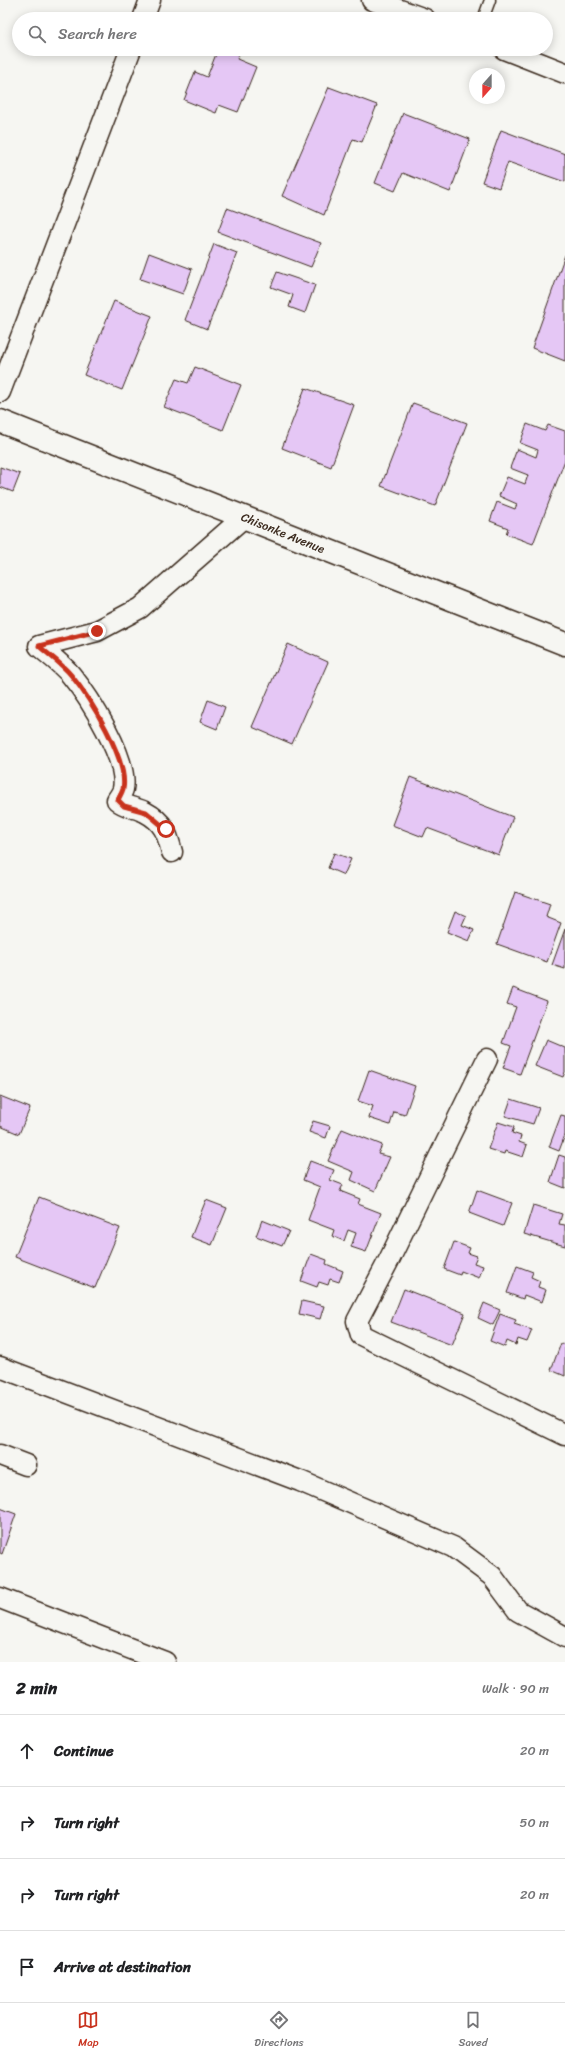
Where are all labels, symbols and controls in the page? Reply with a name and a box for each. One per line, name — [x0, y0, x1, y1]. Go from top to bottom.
search box — [12, 12, 553, 56]
text: Search here — [58, 21, 137, 47]
icon: search — [26, 23, 48, 45]
north arrow — [469, 68, 505, 104]
street label: Chisonke Avenue — [238, 506, 329, 560]
route end — [88, 622, 106, 640]
route start — [157, 820, 175, 838]
text: 2 min — [16, 1673, 57, 1703]
text: Walk · 90 m — [482, 1677, 549, 1700]
text: Continue — [54, 1738, 114, 1764]
text: 20 m — [520, 1739, 549, 1762]
icon: ahead — [16, 1740, 38, 1762]
text: Turn right — [54, 1810, 119, 1836]
text: 50 m — [519, 1811, 549, 1834]
icon: right — [16, 1812, 38, 1834]
text: Turn right — [54, 1882, 119, 1908]
text: 20 m — [520, 1883, 549, 1906]
icon: right — [16, 1884, 38, 1906]
text: Arrive at destination — [54, 1954, 191, 1980]
icon: arrive — [16, 1956, 38, 1978]
tab: Map — [77, 2009, 99, 2052]
tab: Directions — [254, 2009, 304, 2052]
tab: Saved — [459, 2009, 488, 2052]

